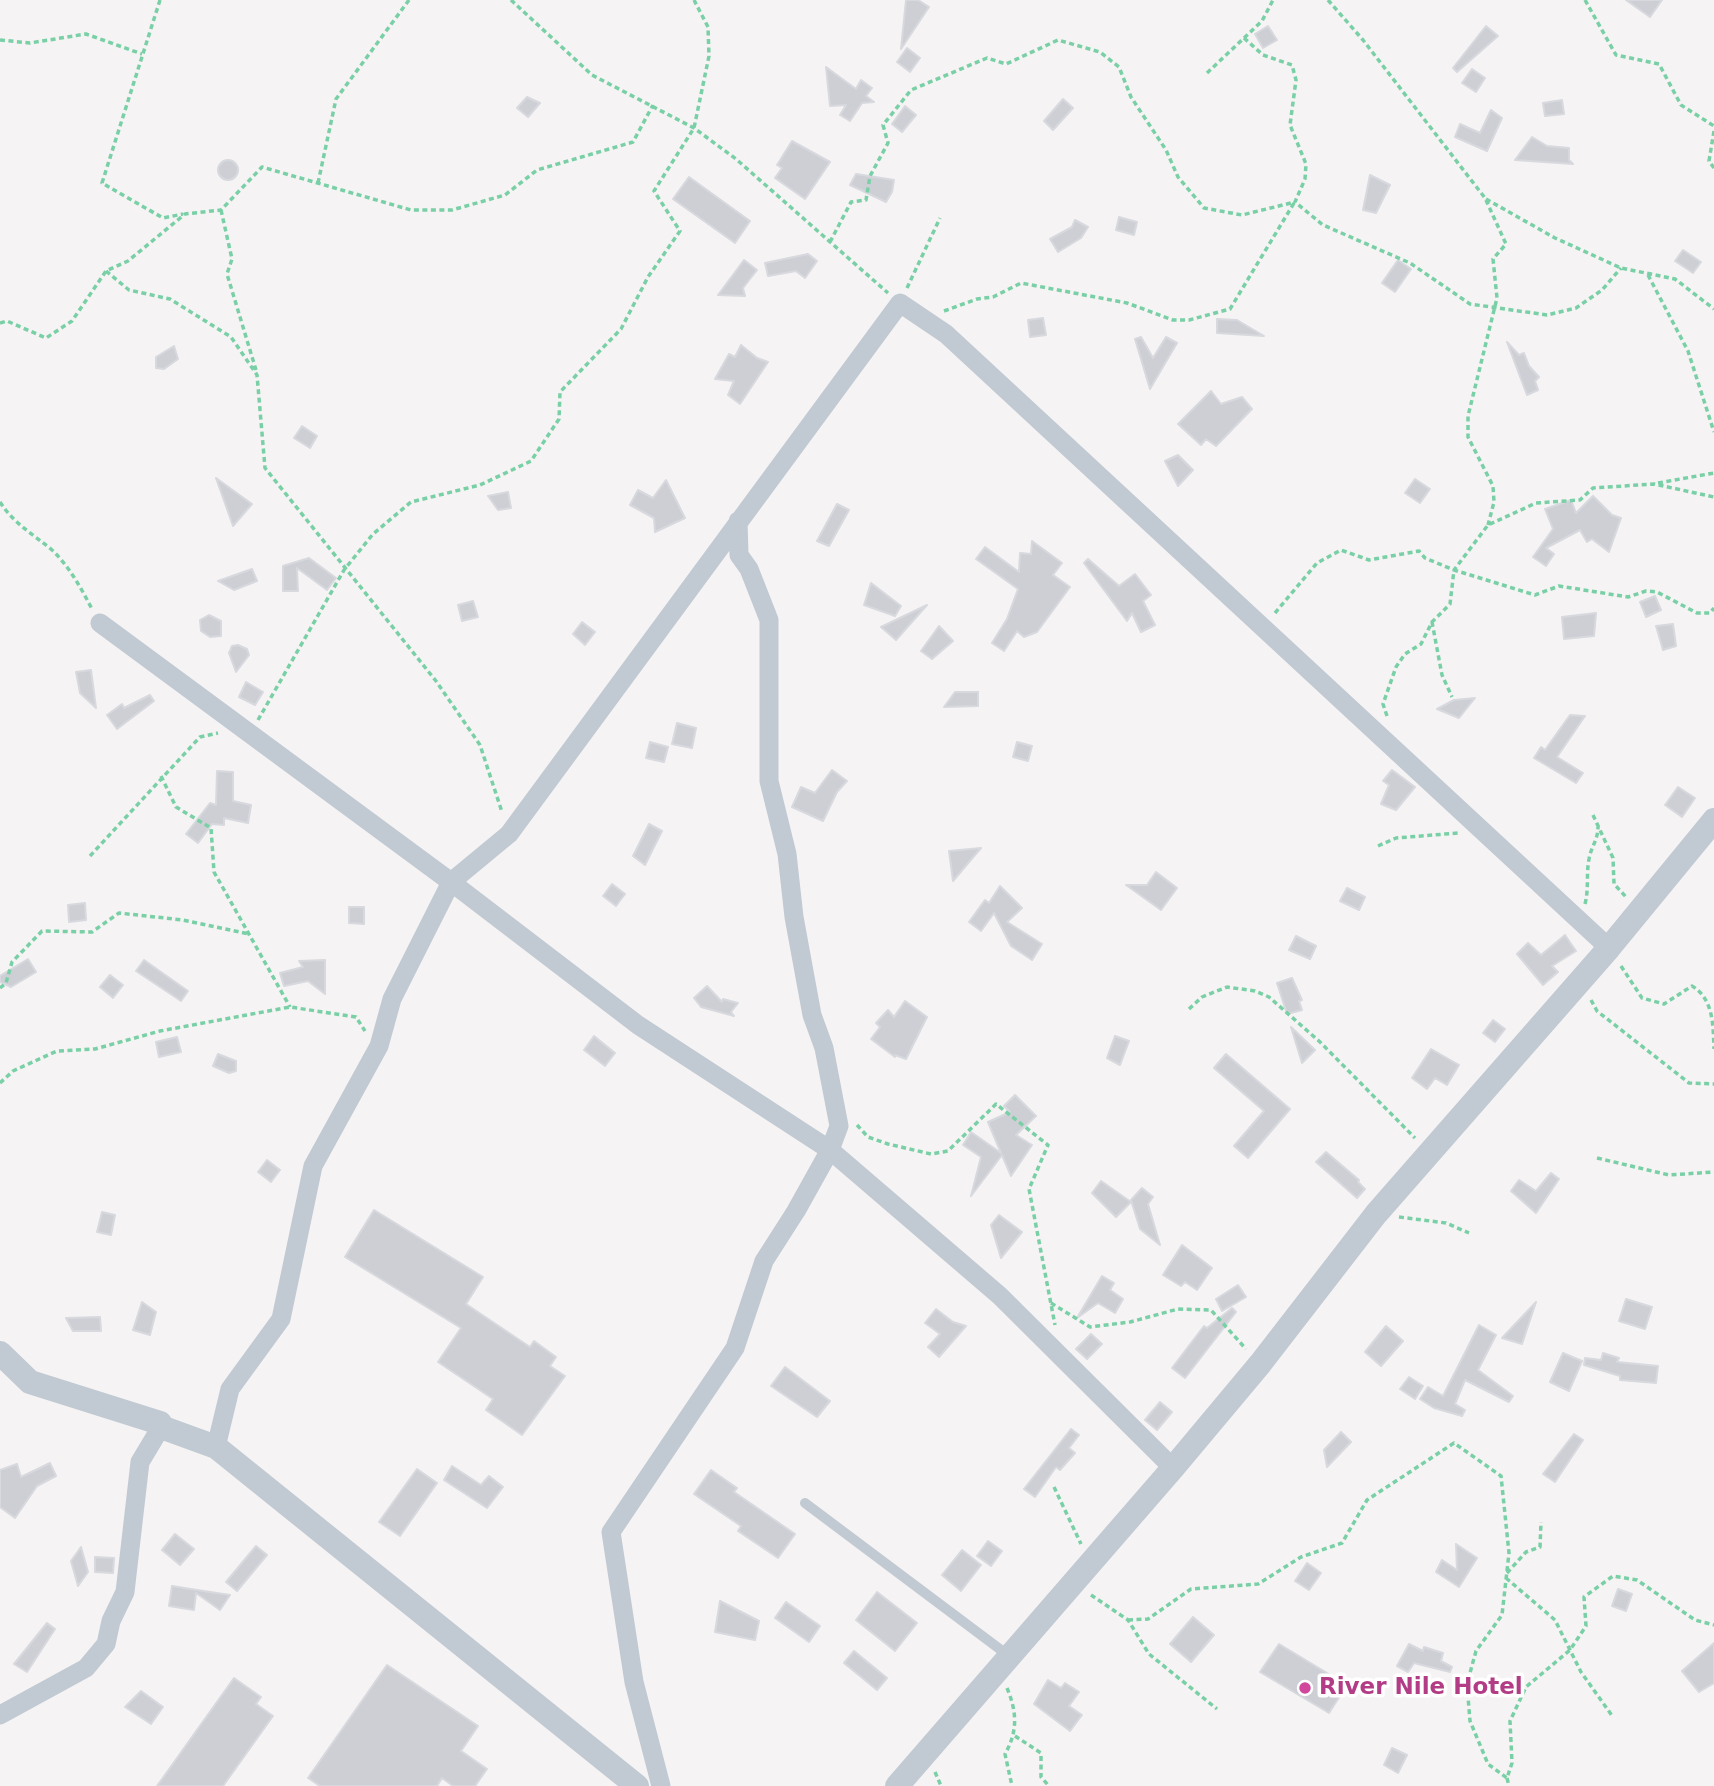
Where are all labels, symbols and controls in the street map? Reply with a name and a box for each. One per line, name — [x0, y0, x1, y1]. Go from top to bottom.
place label: River Nile Hotel — [1319, 1674, 1523, 1702]
marker: River Nile Hotel — [1297, 1680, 1313, 1696]

